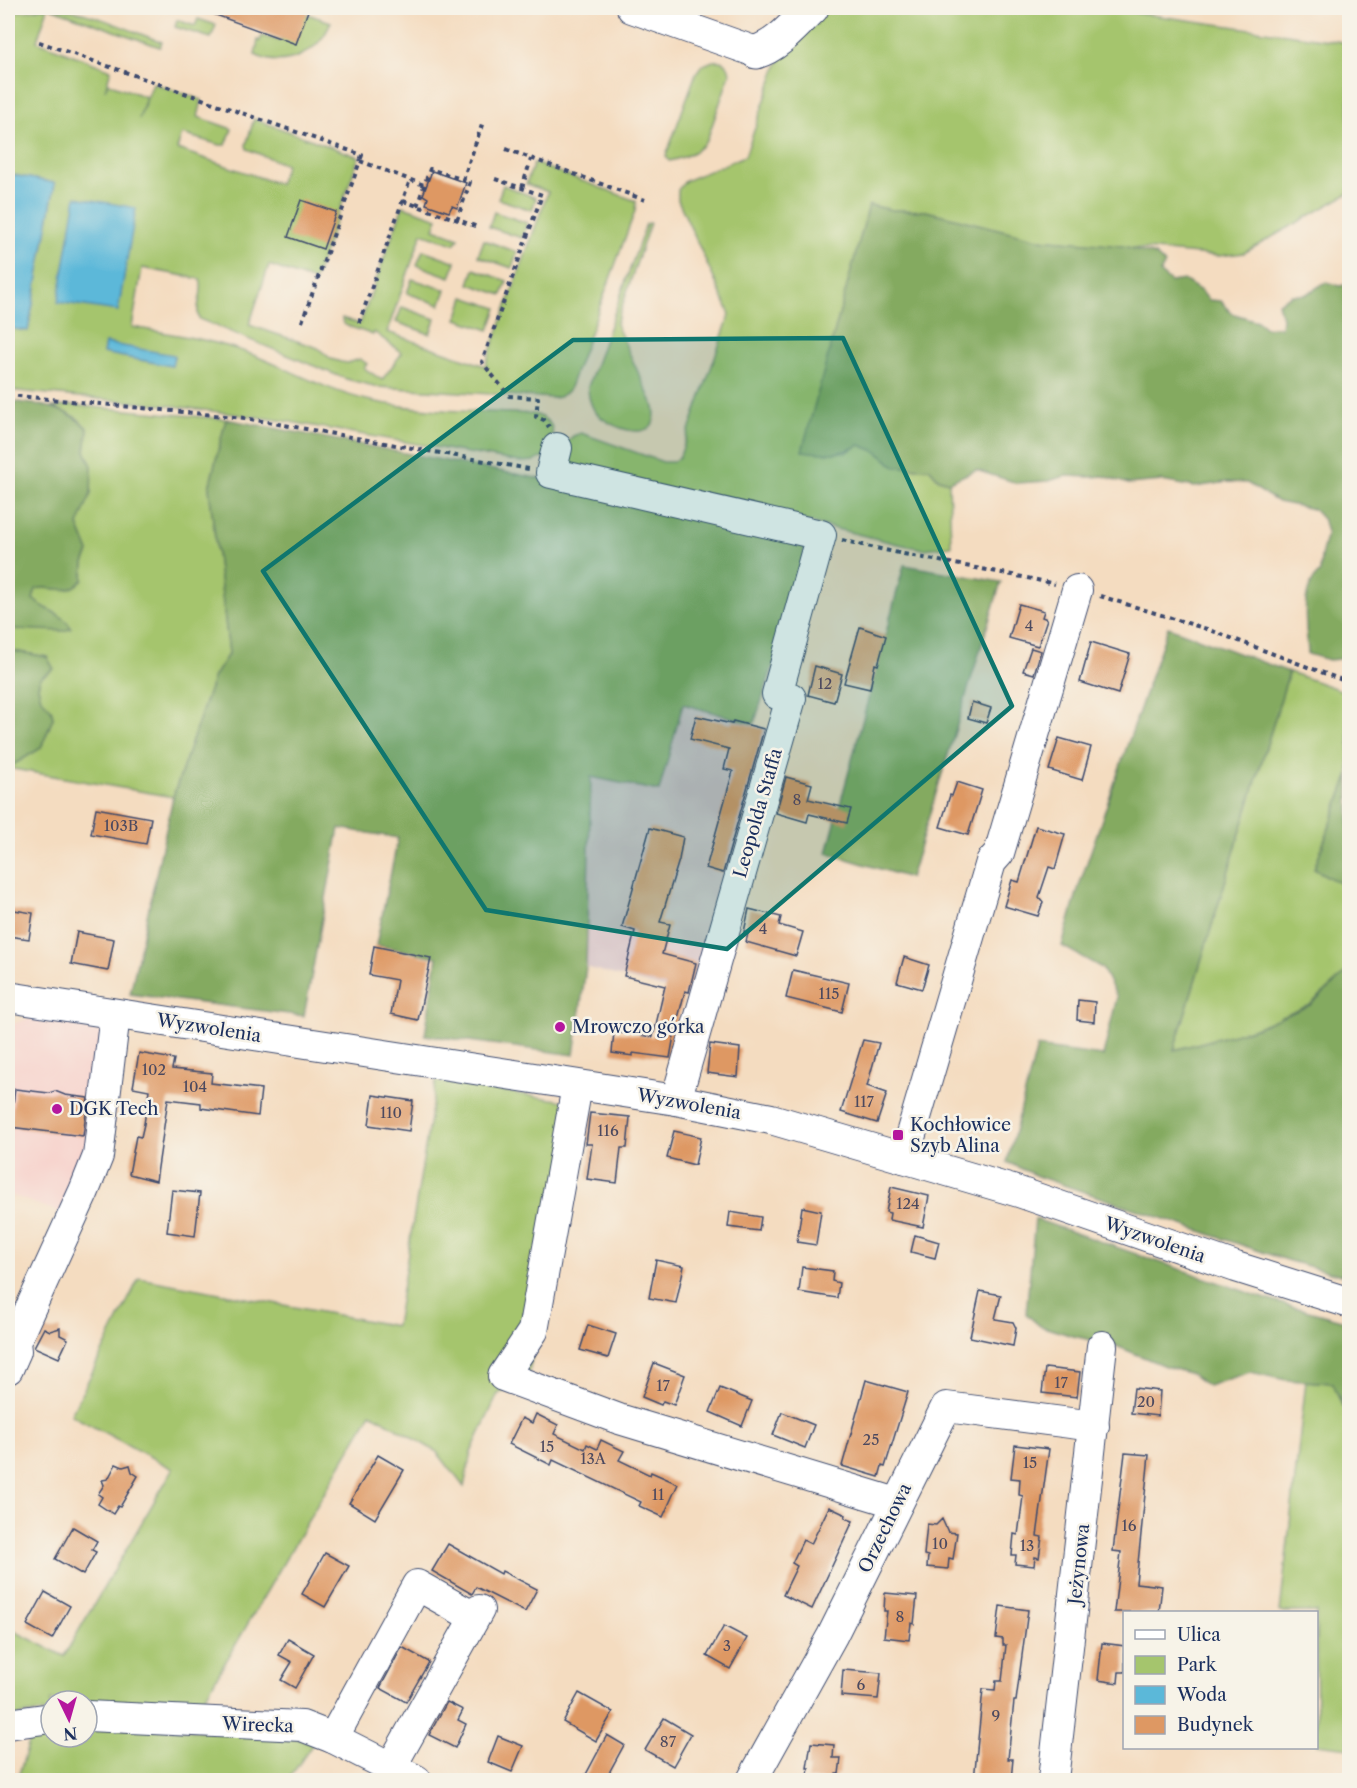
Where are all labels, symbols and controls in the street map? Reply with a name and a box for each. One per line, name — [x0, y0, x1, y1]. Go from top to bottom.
house number: 4 — [1025, 616, 1033, 635]
house number: 12 — [818, 674, 832, 693]
street label: Leopolda Staffa — [729, 745, 787, 880]
house number: 8 — [793, 790, 802, 809]
house number: 103B — [104, 816, 138, 835]
house number: 4 — [759, 919, 767, 938]
house number: 115 — [819, 984, 839, 1003]
street label: Wyzwolenia — [154, 1009, 263, 1047]
place label: Mrowczo górka — [572, 1016, 705, 1038]
marker: Mrowczo górka — [553, 1020, 567, 1034]
house number: 102 — [142, 1060, 166, 1079]
house number: 104 — [183, 1077, 207, 1096]
street label: Wyzwolenia — [634, 1084, 743, 1124]
house number: 117 — [854, 1092, 875, 1111]
place label: DGK Tech — [69, 1098, 159, 1120]
marker: DGK Tech — [50, 1102, 64, 1116]
house number: 110 — [380, 1103, 402, 1122]
place label: Kochłowice Szyb Alina — [910, 1114, 1011, 1157]
house number: 116 — [597, 1121, 619, 1140]
marker: Kochłowice Szyb Alina — [891, 1128, 905, 1142]
house number: 124 — [896, 1194, 920, 1213]
street label: Wyzwolenia — [1101, 1212, 1209, 1268]
house number: 17 — [1054, 1373, 1068, 1392]
house number: 17 — [656, 1376, 670, 1395]
house number: 20 — [1137, 1392, 1155, 1411]
house number: 25 — [863, 1430, 879, 1449]
house number: 15 — [540, 1437, 554, 1456]
house number: 13A — [580, 1449, 607, 1468]
house number: 15 — [1023, 1453, 1037, 1472]
street label: Orzechowa — [854, 1479, 916, 1576]
house number: 11 — [652, 1485, 665, 1504]
house number: 16 — [1121, 1516, 1137, 1535]
street label: Jeżynowa — [1064, 1522, 1094, 1609]
house number: 10 — [932, 1534, 948, 1553]
house number: 13 — [1020, 1536, 1034, 1555]
house number: 8 — [896, 1607, 905, 1626]
legend — [1123, 1611, 1318, 1749]
text: Ulica — [1177, 1624, 1221, 1646]
house number: 3 — [723, 1636, 731, 1655]
text: Park — [1177, 1654, 1218, 1676]
house number: 6 — [857, 1675, 866, 1694]
text: Woda — [1176, 1684, 1227, 1706]
north arrow — [39, 1689, 99, 1749]
house number: 9 — [992, 1706, 1000, 1725]
street label: Wirecka — [221, 1713, 295, 1737]
text: Budynek — [1177, 1714, 1255, 1736]
text: N — [62, 1723, 78, 1745]
house number: 87 — [660, 1732, 677, 1751]

